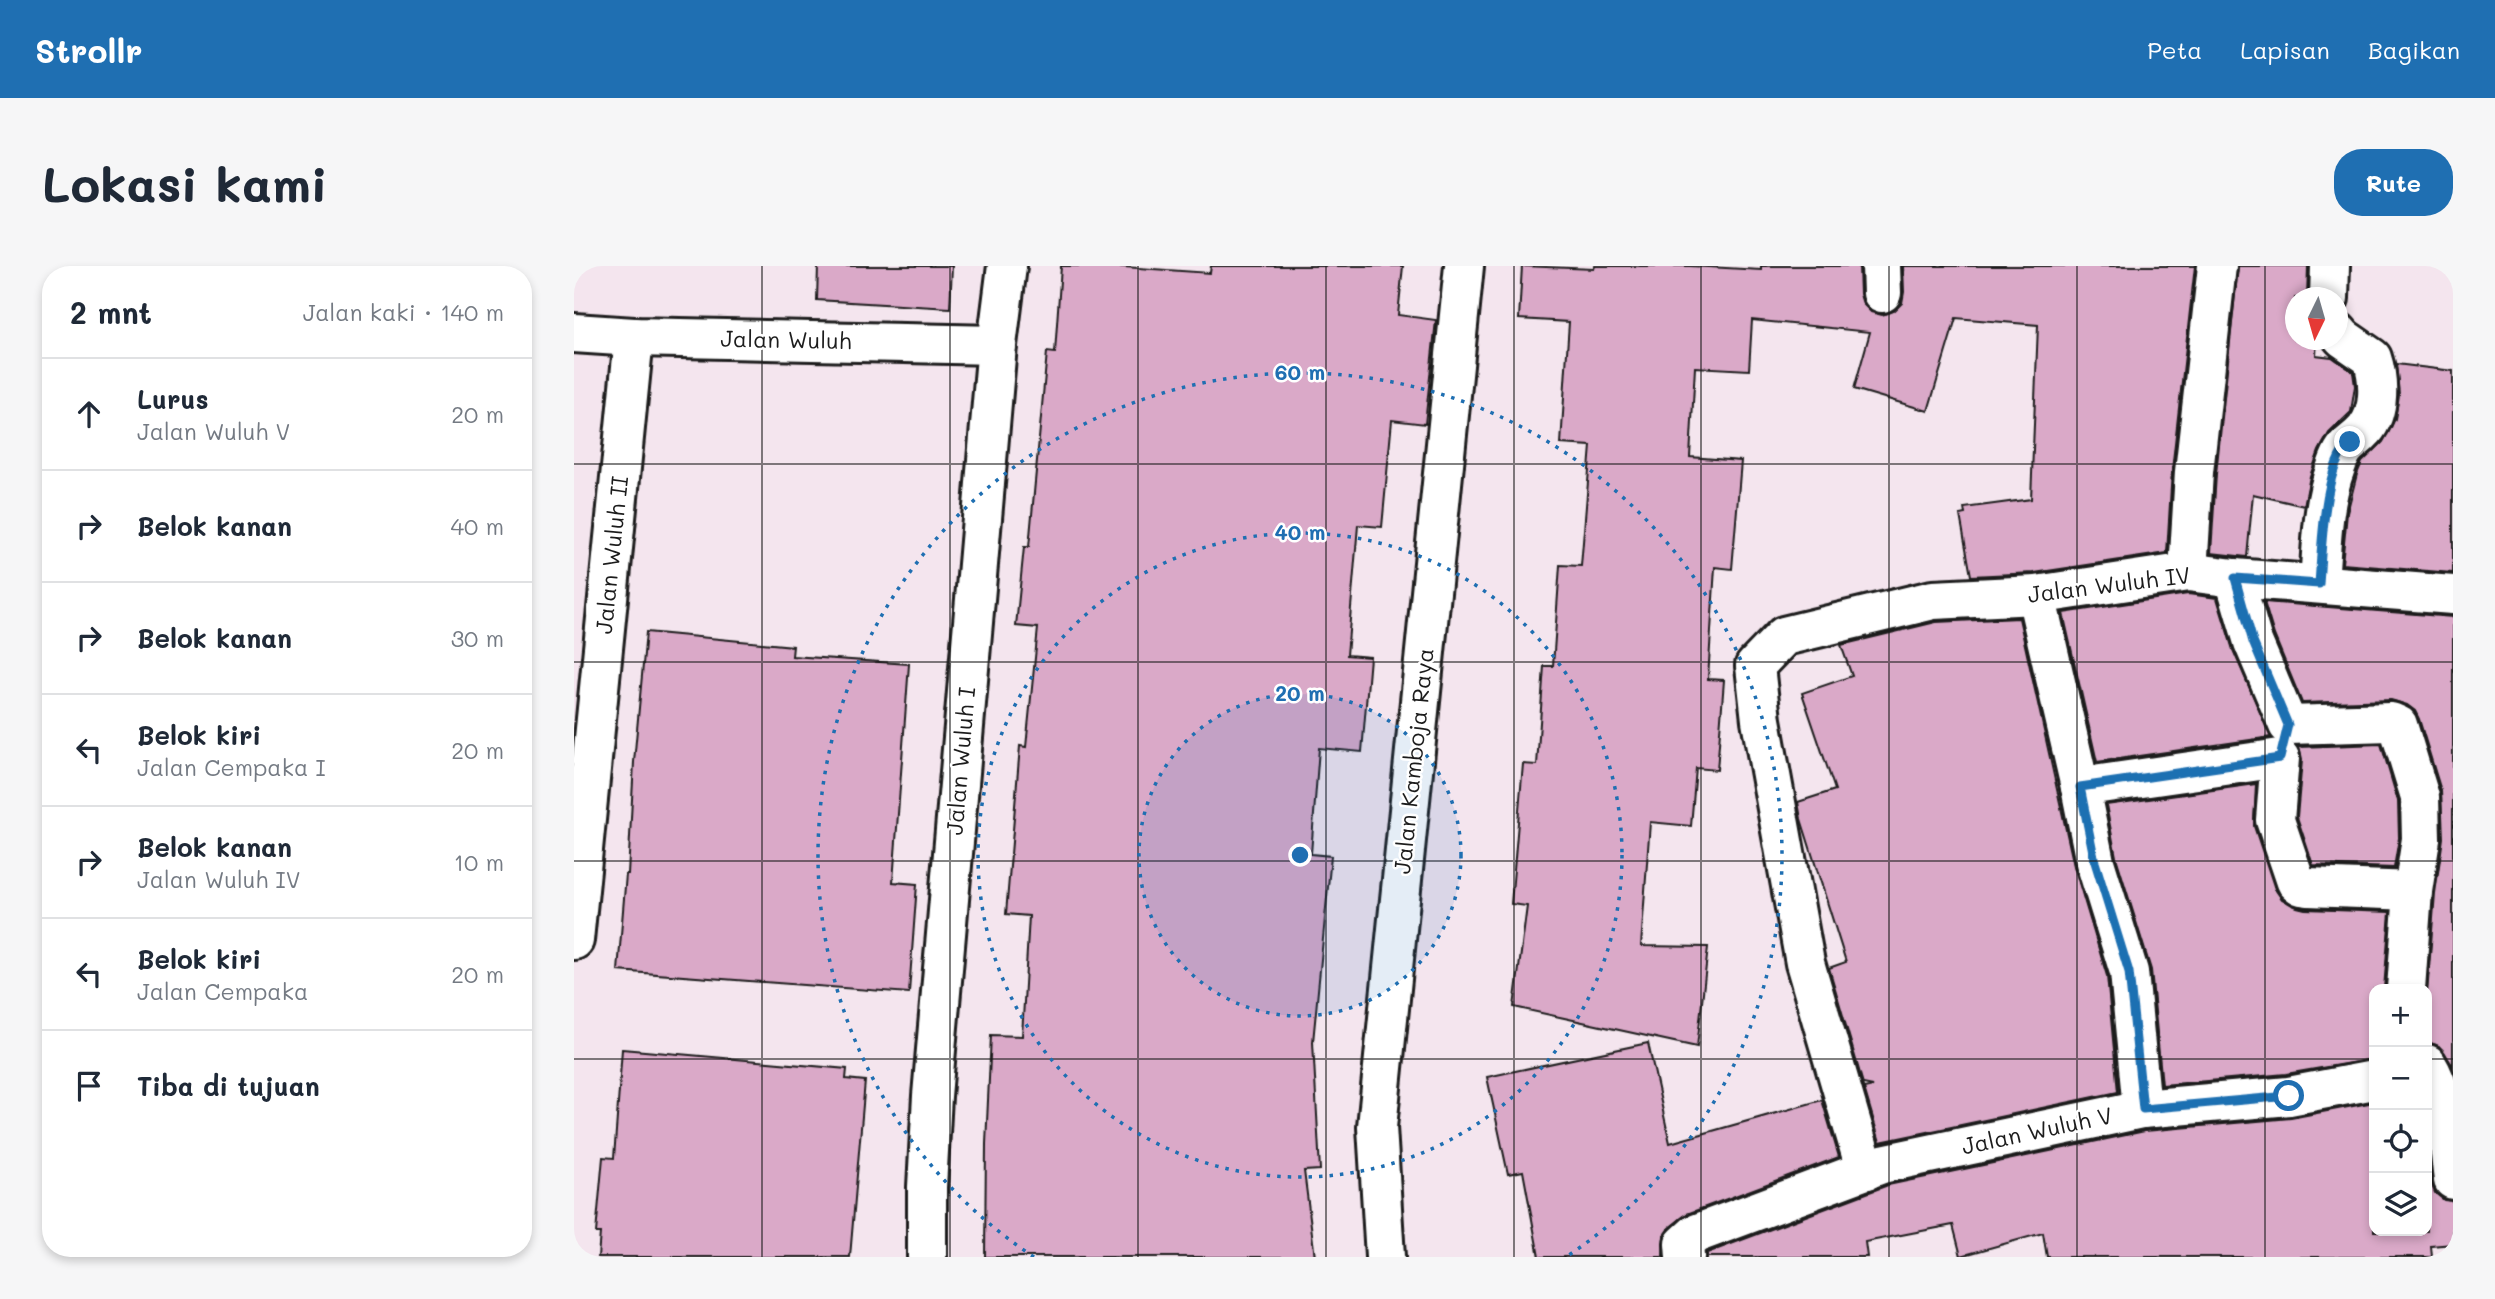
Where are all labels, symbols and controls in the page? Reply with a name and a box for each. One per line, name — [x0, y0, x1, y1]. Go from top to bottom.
text: Strollr — [35, 28, 143, 71]
text: Peta — [2147, 34, 2202, 65]
text: Lapisan — [2240, 34, 2330, 65]
text: Bagikan — [2368, 34, 2460, 65]
button: Rute — [2334, 149, 2453, 216]
text: Lokasi kami — [42, 151, 328, 214]
north arrow — [2285, 287, 2348, 350]
text: 2 mnt — [70, 292, 152, 332]
text: Jalan kaki · 140 m — [303, 297, 504, 327]
street label: Jalan Wuluh — [720, 323, 852, 355]
text: 60 m — [1275, 358, 1325, 385]
text: Lurus — [137, 382, 209, 416]
icon: ahead — [70, 395, 108, 433]
text: 20 m — [451, 399, 504, 429]
text: Jalan Wuluh V — [137, 416, 290, 446]
route end — [2334, 426, 2365, 457]
street label: Jalan Wuluh II — [588, 474, 634, 635]
icon: right — [70, 507, 108, 545]
text: Belok kanan — [137, 509, 292, 543]
text: 40 m — [451, 511, 504, 541]
text: 40 m — [1274, 518, 1326, 545]
street label: Jalan Wuluh IV — [2026, 559, 2192, 609]
icon: right — [70, 619, 108, 657]
text: Belok kanan — [137, 621, 292, 655]
text: 30 m — [451, 623, 504, 653]
street label: Jalan Kamboja Raya — [1386, 646, 1440, 875]
text: 20 m — [1275, 679, 1325, 706]
street label: Jalan Wuluh I — [939, 686, 981, 836]
text: Belok kiri — [137, 718, 261, 752]
icon: left — [70, 731, 108, 769]
text: 20 m — [451, 735, 504, 765]
text: Jalan Cempaka I — [137, 752, 326, 782]
text: Belok kanan — [137, 830, 292, 864]
icon: right — [70, 843, 108, 881]
centre of rings — [1288, 843, 1312, 867]
text: 10 m — [454, 847, 504, 877]
text: Jalan Wuluh IV — [137, 864, 300, 894]
text: Belok kiri — [137, 942, 261, 976]
icon: left — [70, 955, 108, 993]
text: 20 m — [451, 959, 504, 989]
text: Jalan Cempaka — [137, 976, 308, 1006]
map controls — [2369, 984, 2432, 1236]
button: + — [2369, 984, 2432, 1047]
button: − — [2369, 1047, 2432, 1110]
icon: arrive — [70, 1067, 108, 1105]
text: Tiba di tujuan — [137, 1069, 320, 1103]
route start — [2273, 1080, 2304, 1111]
street label: Jalan Wuluh V — [1959, 1099, 2115, 1161]
button: locate — [2369, 1110, 2432, 1173]
button: layers — [2369, 1173, 2432, 1236]

